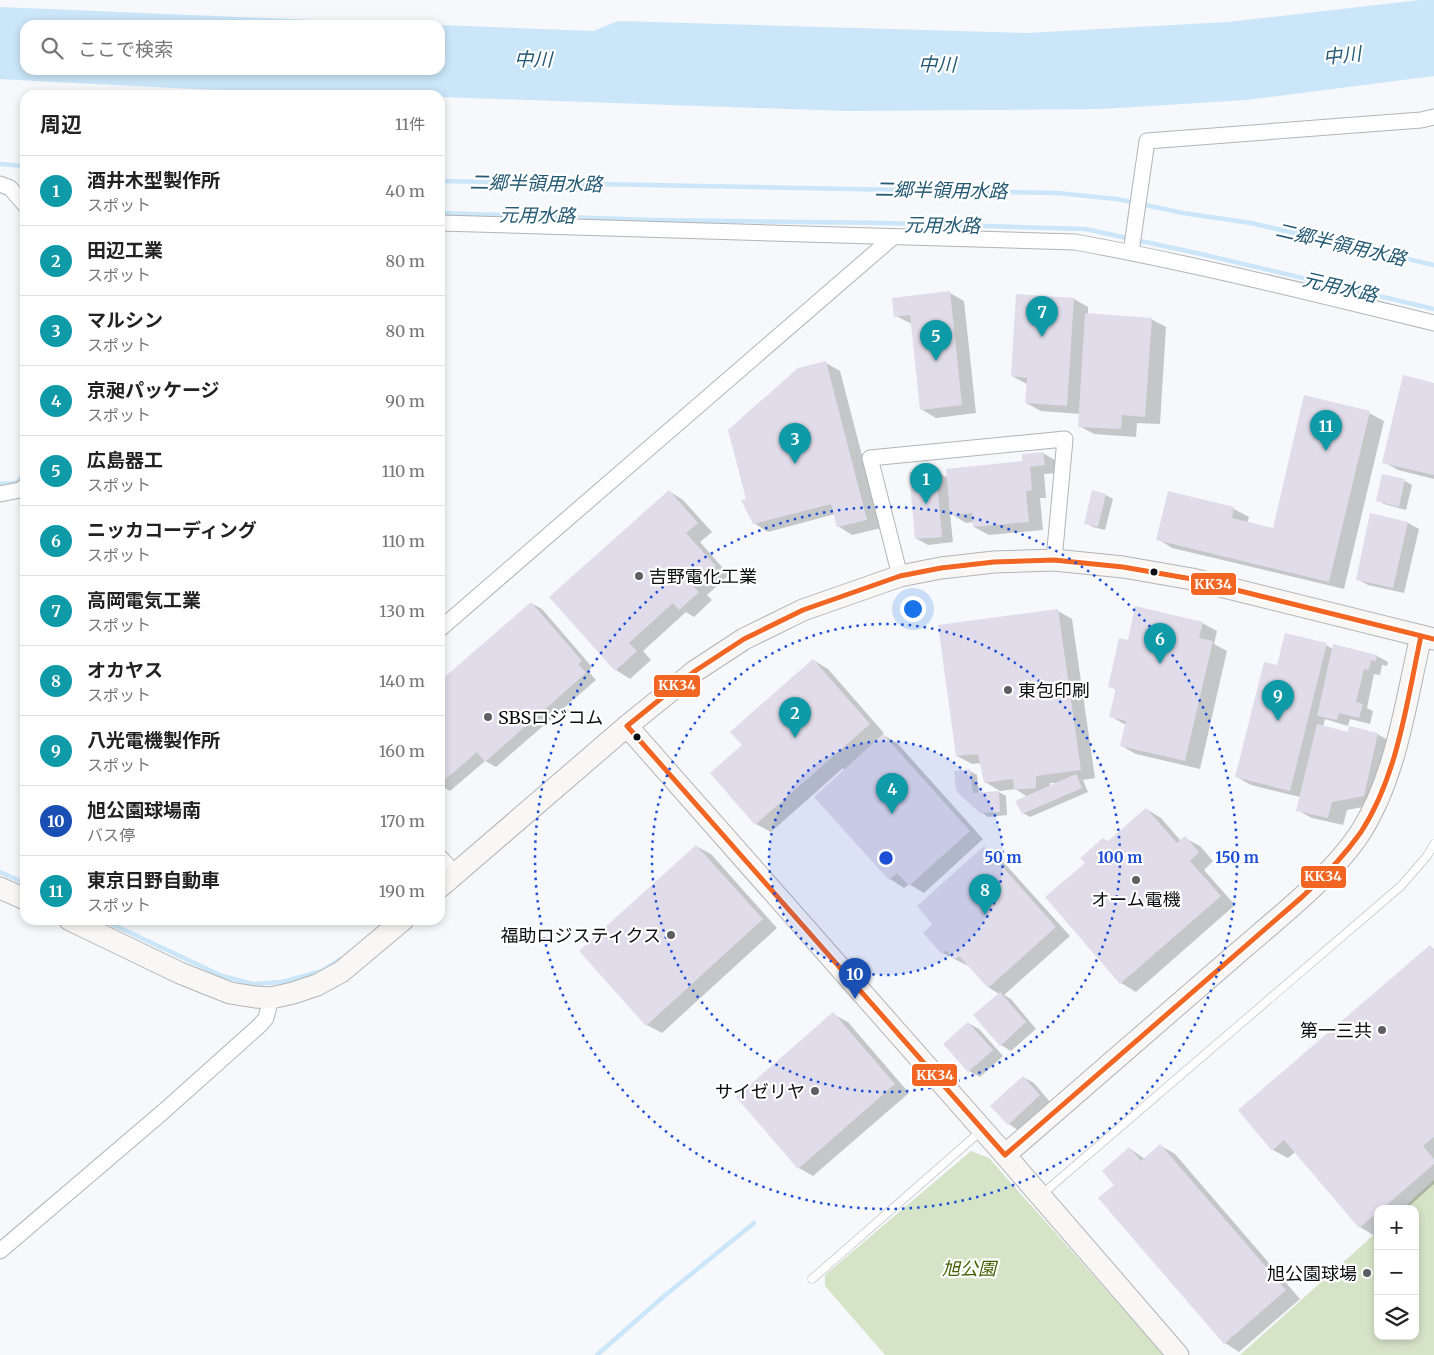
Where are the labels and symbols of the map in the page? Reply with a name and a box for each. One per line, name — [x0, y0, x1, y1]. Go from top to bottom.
water label: 中川 — [1322, 41, 1364, 69]
water label: 中川 — [514, 47, 554, 71]
water label: 中川 — [918, 52, 958, 76]
water label: 二郷半領用水路 — [469, 170, 605, 196]
water label: 二郷半領用水路 — [874, 177, 1010, 203]
water label: 元用水路 — [499, 202, 577, 228]
water label: 元用水路 — [904, 212, 982, 238]
water label: 二郷半領用水路 — [1273, 217, 1410, 271]
water label: 元用水路 — [1300, 267, 1382, 308]
pin: 7 — [1026, 296, 1058, 337]
pin: 5 — [920, 320, 952, 361]
pin: 11 — [1310, 410, 1342, 451]
pin: 3 — [779, 423, 811, 464]
pin: 1 — [910, 463, 942, 504]
place label: 吉野電化工業 — [649, 565, 757, 588]
unlabelled marker — [1149, 567, 1159, 577]
marker: 吉野電化工業 — [633, 570, 645, 582]
line badge: KK34 — [1190, 572, 1237, 596]
text: KK34 — [1194, 575, 1232, 593]
your location — [900, 596, 926, 622]
pin: 6 — [1144, 623, 1176, 664]
line badge: KK34 — [653, 674, 701, 698]
text: KK34 — [658, 676, 696, 694]
place label: 東包印刷 — [1018, 679, 1090, 702]
pin: 9 — [1262, 680, 1294, 721]
marker: 東包印刷 — [1002, 684, 1014, 696]
pin: 2 — [779, 697, 811, 738]
place label: SBSロジコム — [498, 706, 603, 729]
marker: SBSロジコム — [482, 711, 494, 723]
unlabelled marker — [632, 732, 642, 742]
pin: 4 — [876, 773, 908, 814]
text: 50 m — [984, 848, 1022, 867]
text: 100 m — [1098, 848, 1142, 867]
text: 150 m — [1215, 848, 1259, 867]
centre of rings — [877, 849, 895, 867]
line badge: KK34 — [1300, 865, 1347, 889]
text: KK34 — [1304, 867, 1342, 885]
pin: 8 — [969, 874, 1001, 915]
marker: オーム電機 — [1130, 874, 1142, 886]
place label: オーム電機 — [1091, 888, 1181, 911]
place label: 福助ロジスティクス — [501, 924, 661, 947]
marker: 福助ロジスティクス — [665, 929, 677, 941]
pin: 10 — [839, 958, 871, 999]
place label: 第一三共 — [1300, 1019, 1372, 1042]
marker: 第一三共 — [1376, 1024, 1388, 1036]
line badge: KK34 — [911, 1063, 958, 1087]
text: KK34 — [916, 1066, 954, 1084]
place label: サイゼリヤ — [715, 1080, 805, 1103]
marker: サイゼリヤ — [809, 1085, 821, 1097]
park label: 旭公園 — [942, 1257, 999, 1280]
place label: 旭公園球場 — [1267, 1262, 1357, 1285]
marker: 旭公園球場 — [1361, 1267, 1373, 1279]

